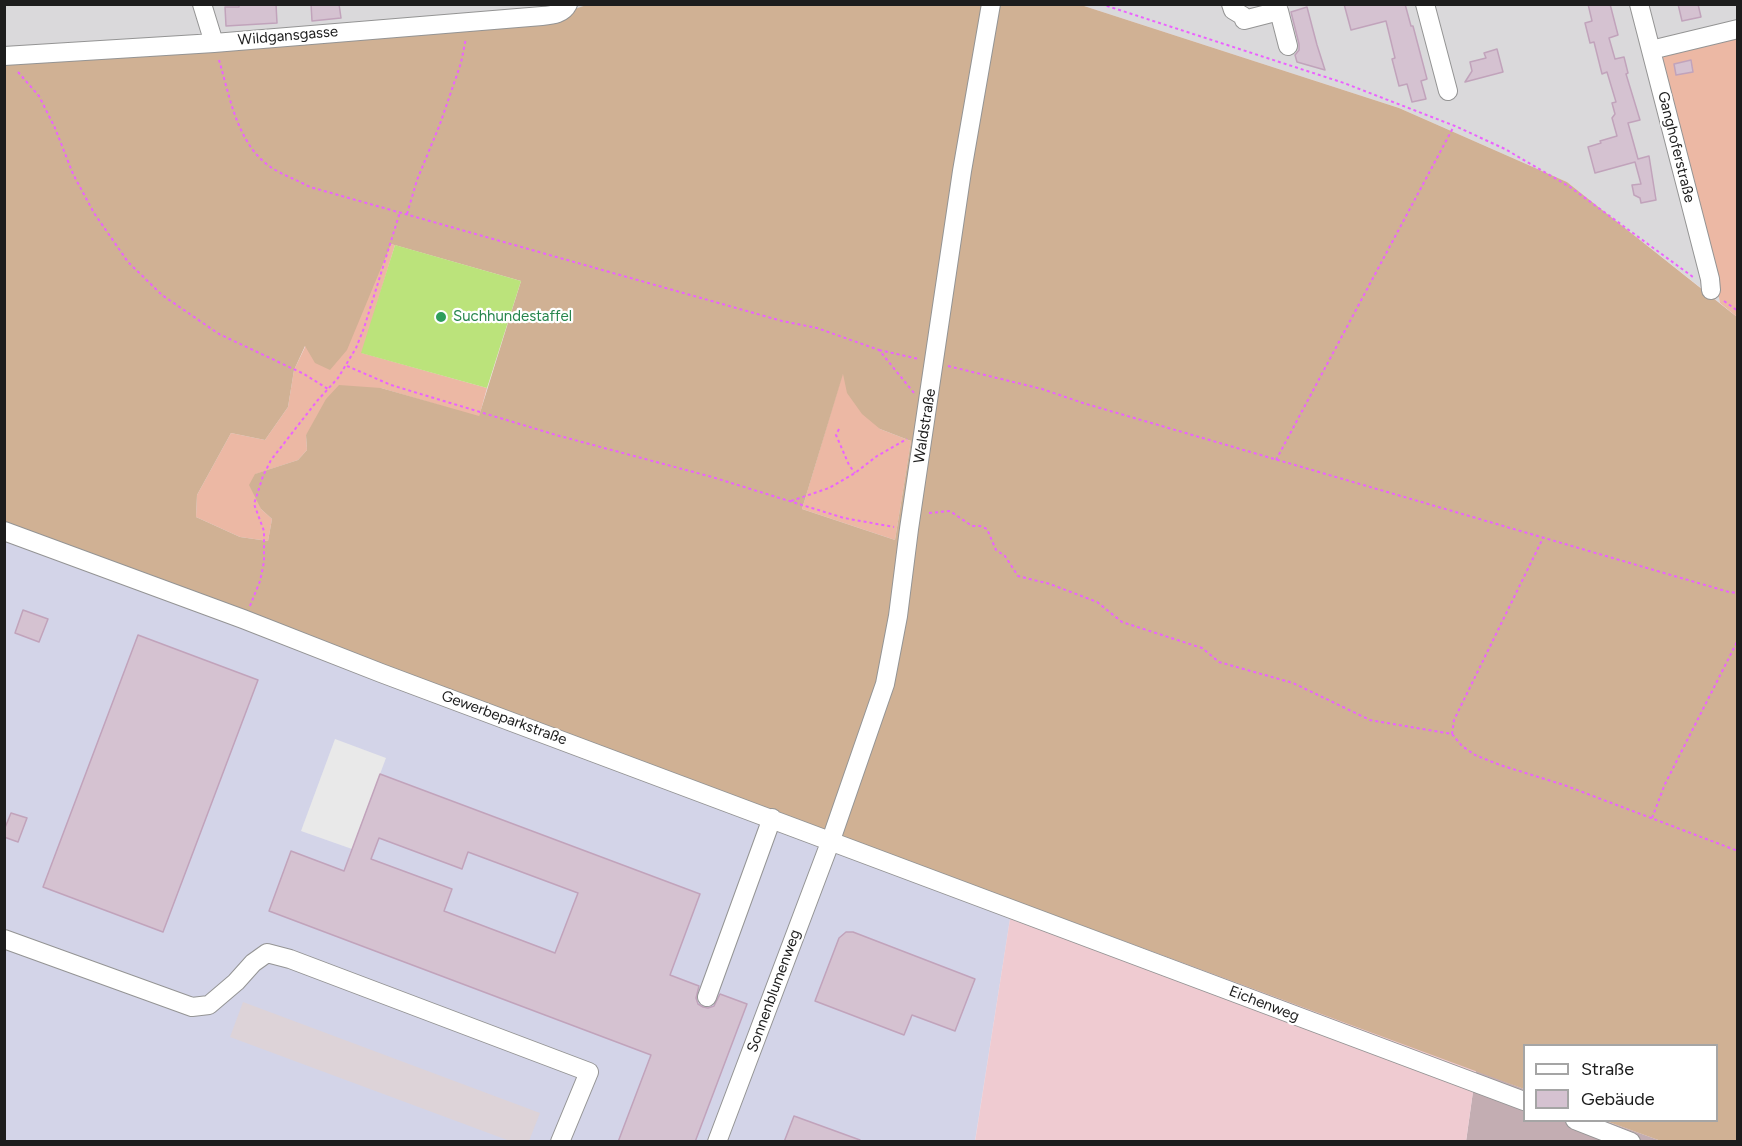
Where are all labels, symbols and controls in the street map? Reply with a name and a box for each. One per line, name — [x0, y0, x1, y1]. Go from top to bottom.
street label: Wildgansgasse — [237, 23, 339, 49]
street label: Ganghoferstraße — [1653, 89, 1699, 205]
place label: Suchhundestaffel — [453, 308, 572, 326]
marker: Suchhundestaffel — [434, 310, 448, 324]
street label: Waldstraße — [910, 387, 940, 465]
street label: Gewerbeparkstraße — [439, 687, 569, 749]
street label: Sonnenblumenweg — [743, 927, 805, 1055]
street label: Eichenweg — [1226, 982, 1302, 1026]
legend — [1523, 1044, 1718, 1122]
text: Straße — [1581, 1058, 1634, 1080]
text: Gebäude — [1581, 1088, 1655, 1110]

